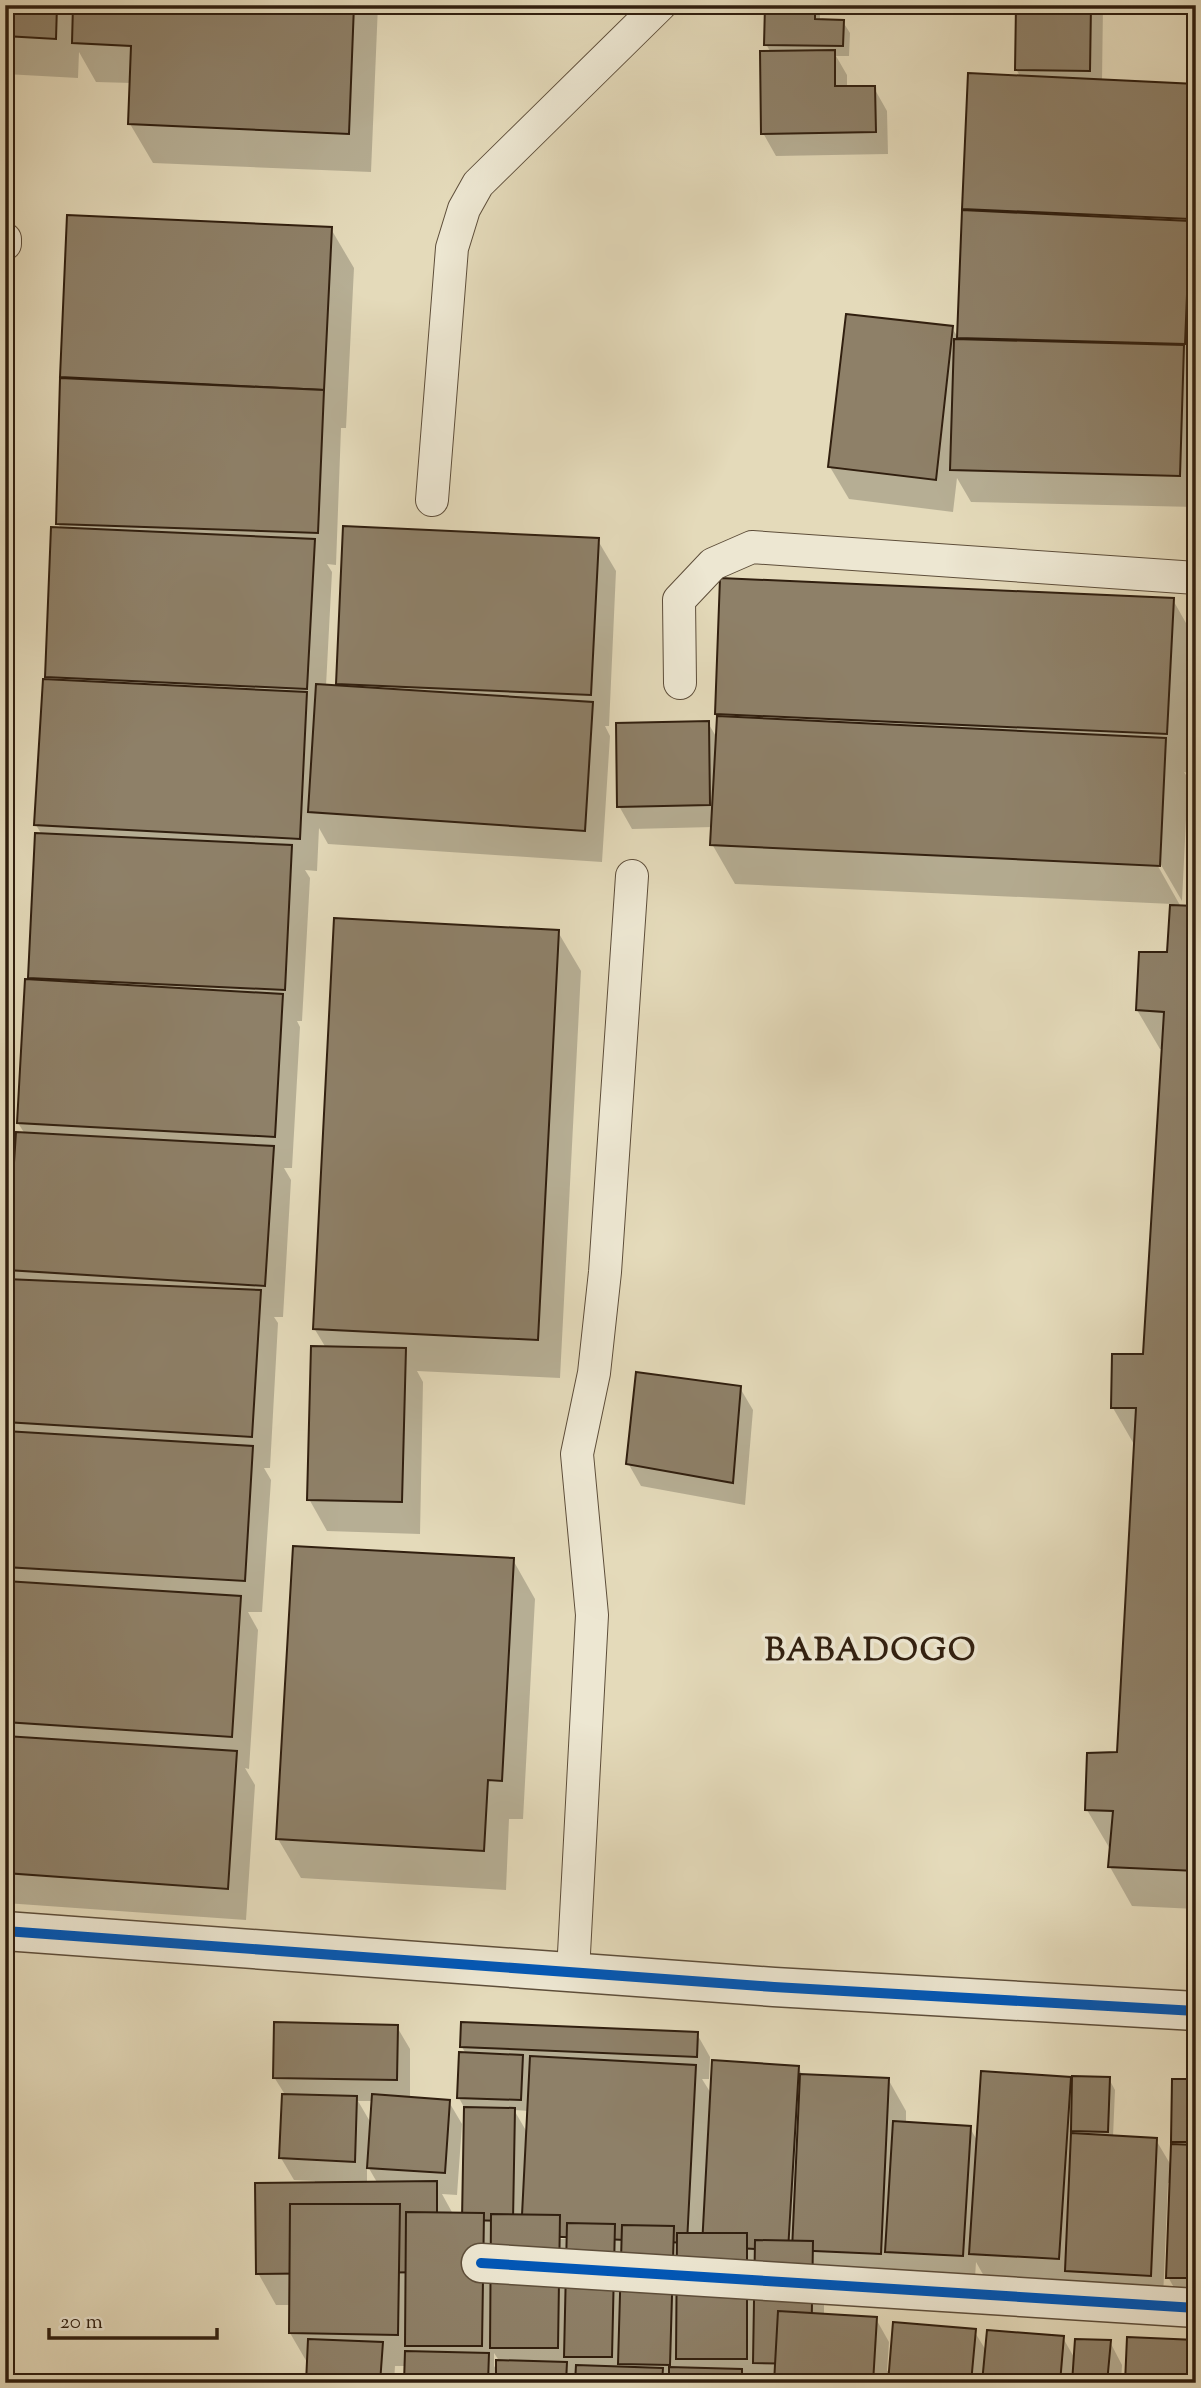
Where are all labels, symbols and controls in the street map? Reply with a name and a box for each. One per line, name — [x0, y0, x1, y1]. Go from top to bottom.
district label: BABADOGO — [765, 1629, 977, 1675]
scale bar — [49, 2297, 217, 2341]
text: 20 m — [60, 2308, 103, 2338]

